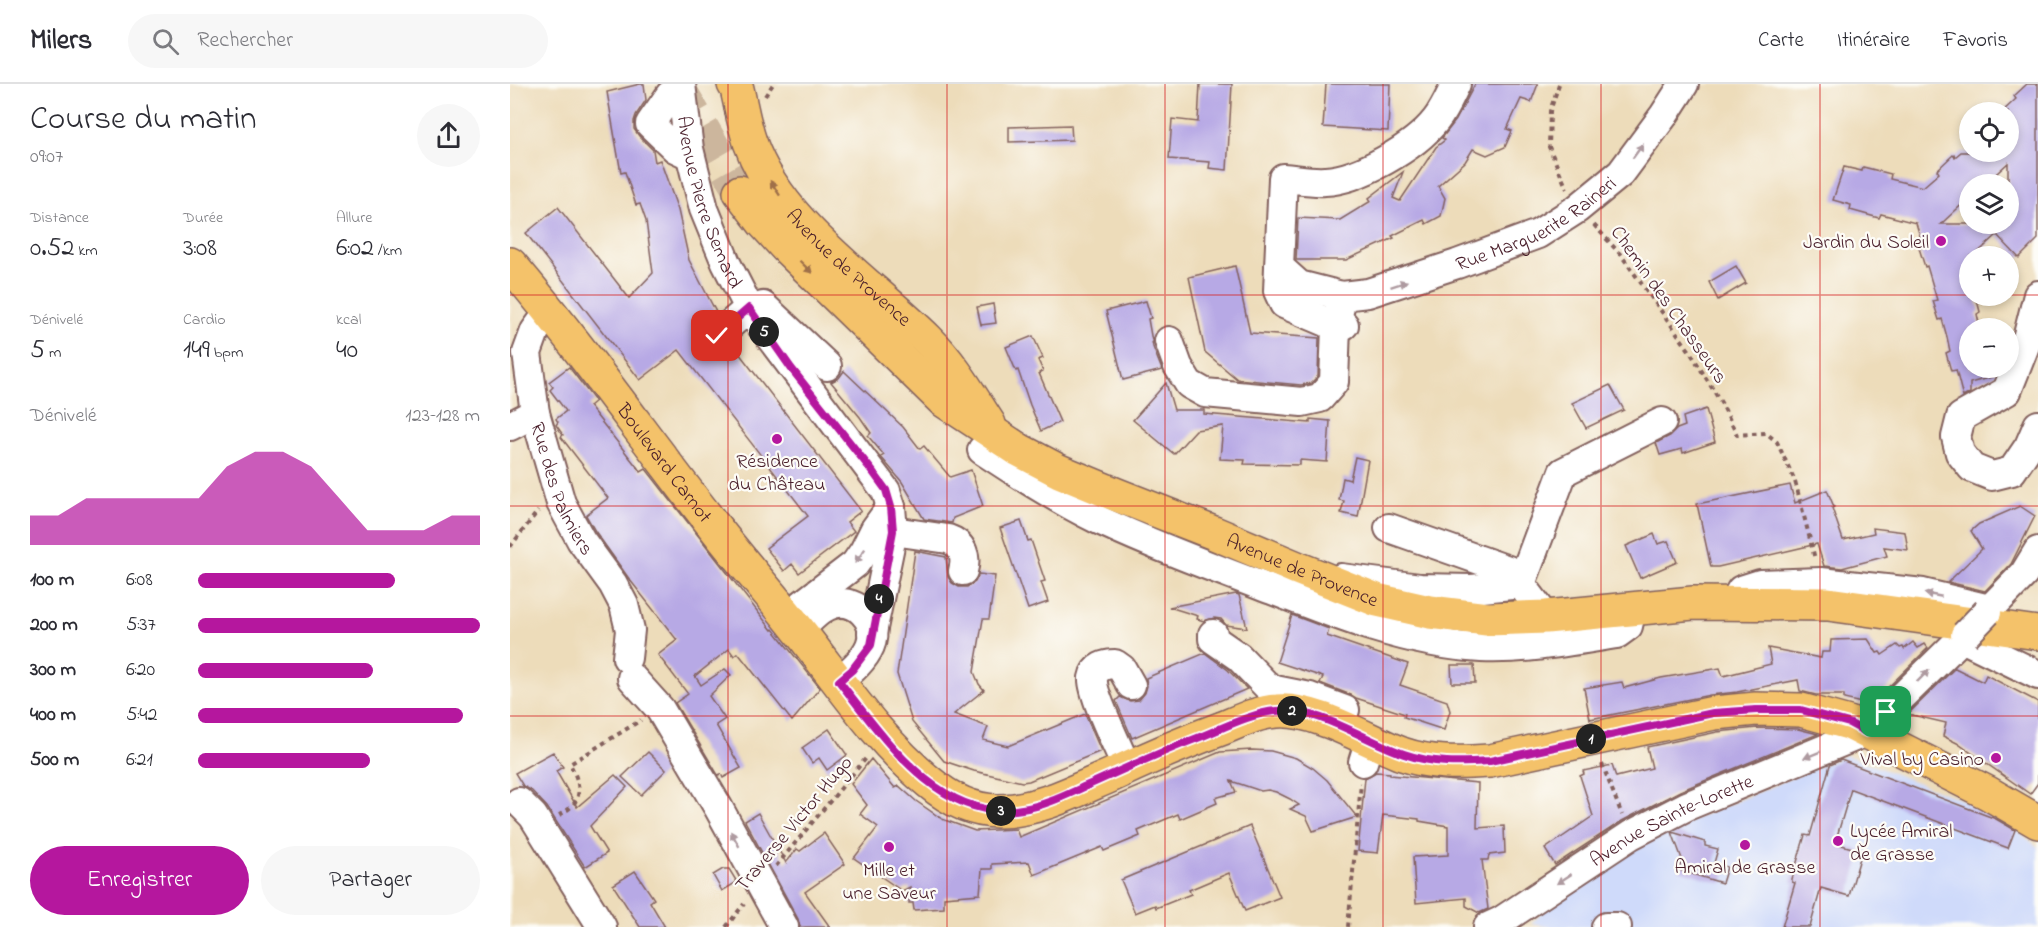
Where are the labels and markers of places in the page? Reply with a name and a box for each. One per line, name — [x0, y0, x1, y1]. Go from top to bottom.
place label: Jardin du Soleil — [1803, 229, 1929, 258]
marker: Jardin du Soleil — [1934, 234, 1948, 248]
pin — [691, 310, 742, 361]
pin: 5 — [749, 317, 779, 347]
marker: Résidence du Château — [770, 432, 784, 446]
place label: Résidence du Château — [729, 448, 825, 500]
pin: 4 — [864, 584, 894, 614]
pin — [1860, 686, 1911, 737]
pin: 2 — [1277, 696, 1307, 726]
pin: 1 — [1576, 724, 1606, 754]
place label: Vival by Casino — [1860, 746, 1984, 775]
marker: Vival by Casino — [1989, 751, 2003, 765]
pin: 3 — [986, 796, 1016, 826]
place label: Lycée Amiral de Grasse — [1850, 818, 1953, 870]
marker: Lycée Amiral de Grasse — [1831, 834, 1845, 848]
marker: Amiral de Grasse — [1738, 838, 1752, 852]
marker: Mille et une Saveur — [882, 840, 896, 854]
place label: Amiral de Grasse — [1675, 854, 1815, 883]
place label: Mille et une Saveur — [842, 857, 937, 909]

